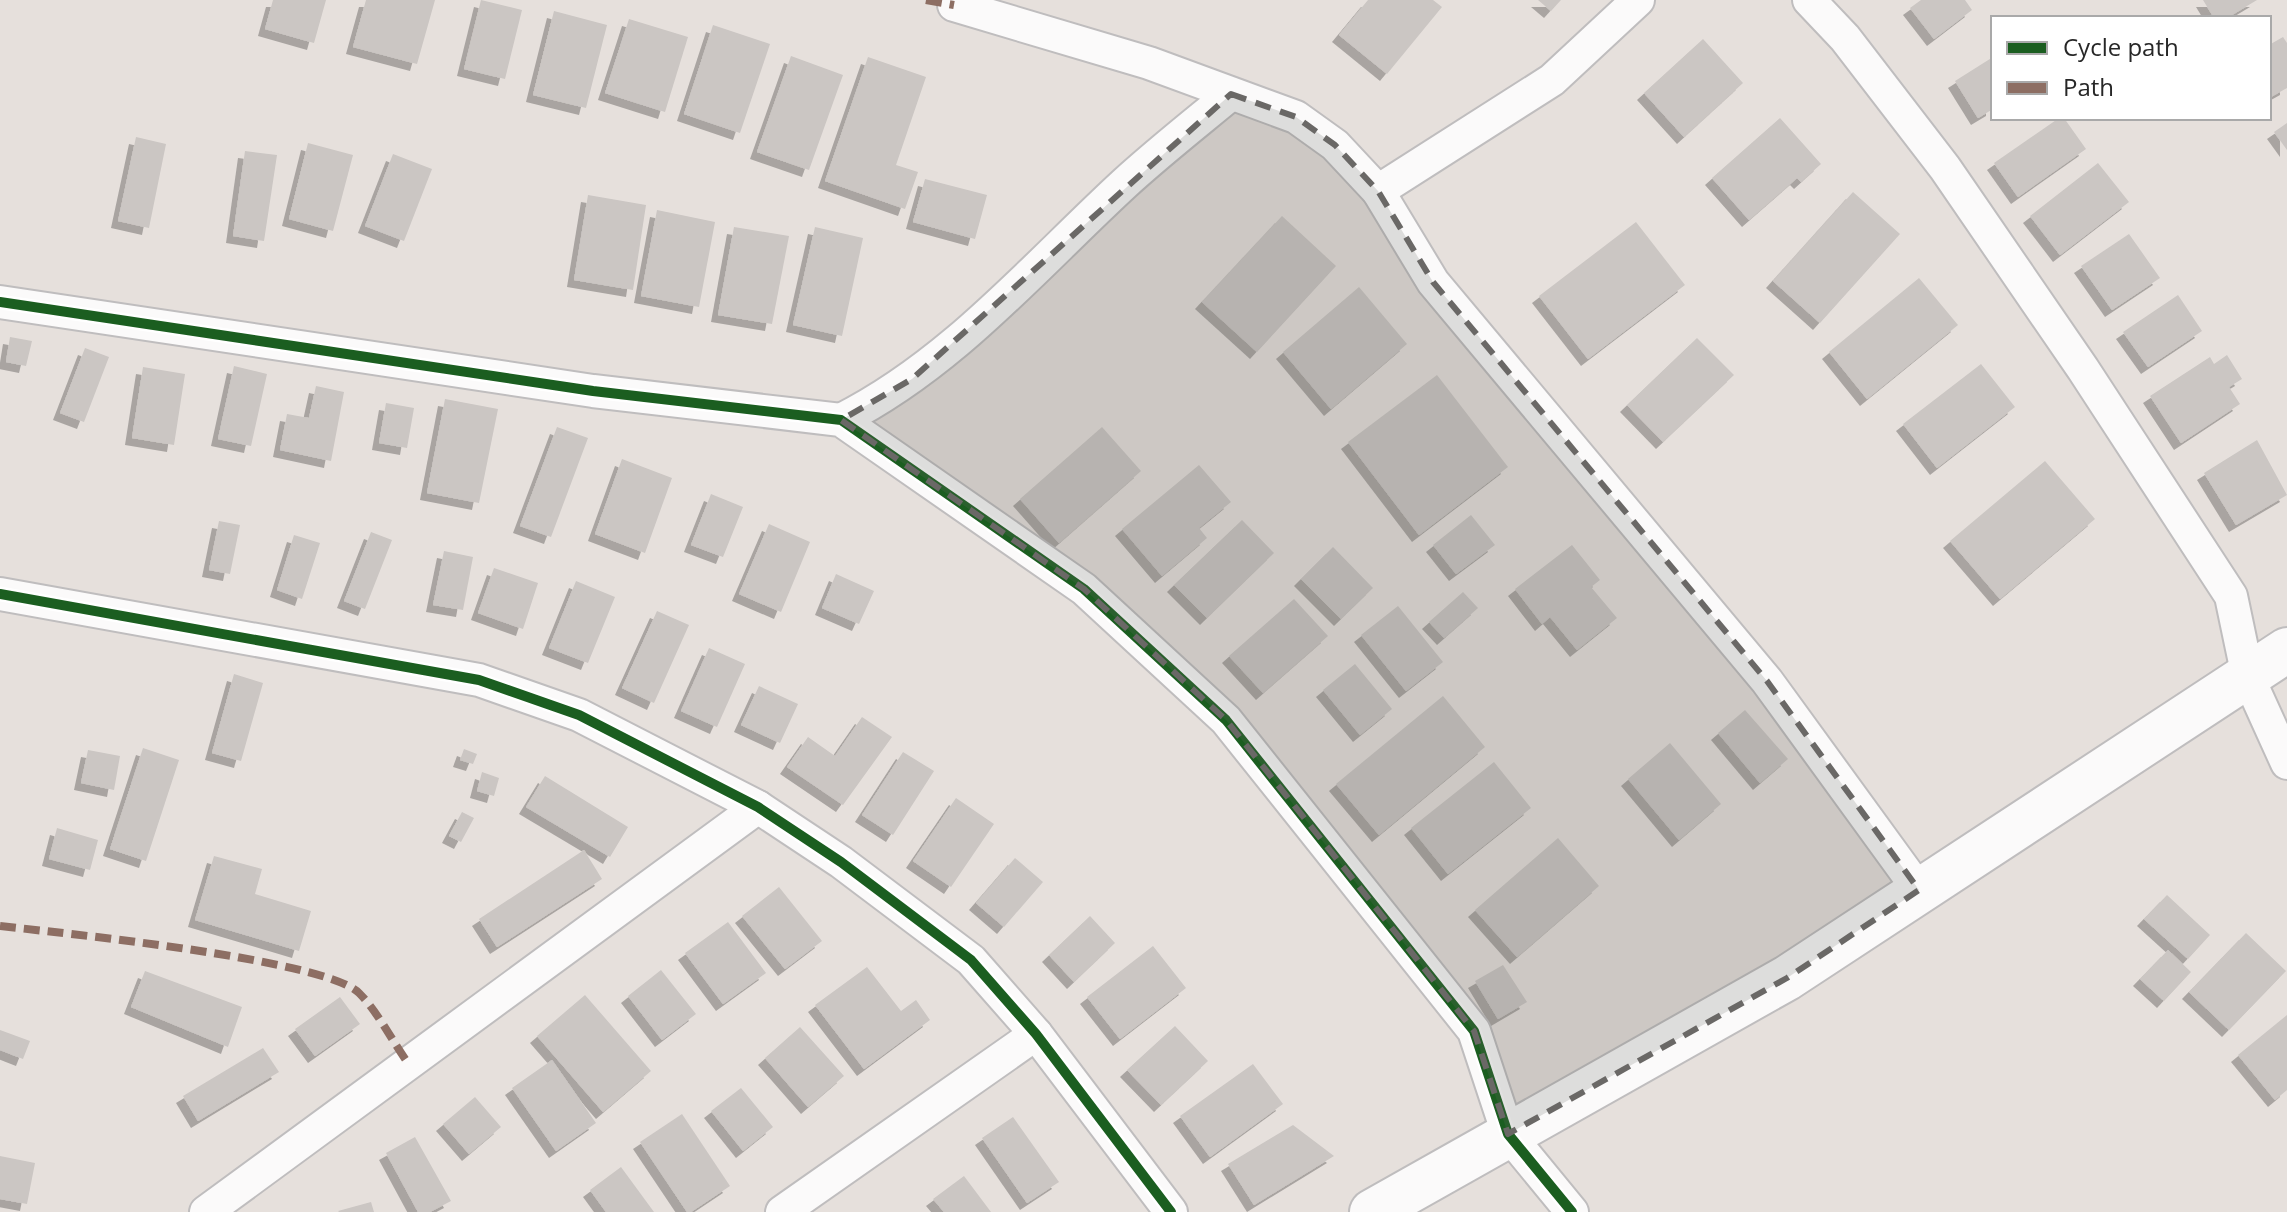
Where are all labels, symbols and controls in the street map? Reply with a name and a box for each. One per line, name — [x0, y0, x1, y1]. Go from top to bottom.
legend — [1991, 16, 2271, 120]
text: Cycle path — [2063, 30, 2179, 63]
text: Path — [2063, 70, 2114, 103]

